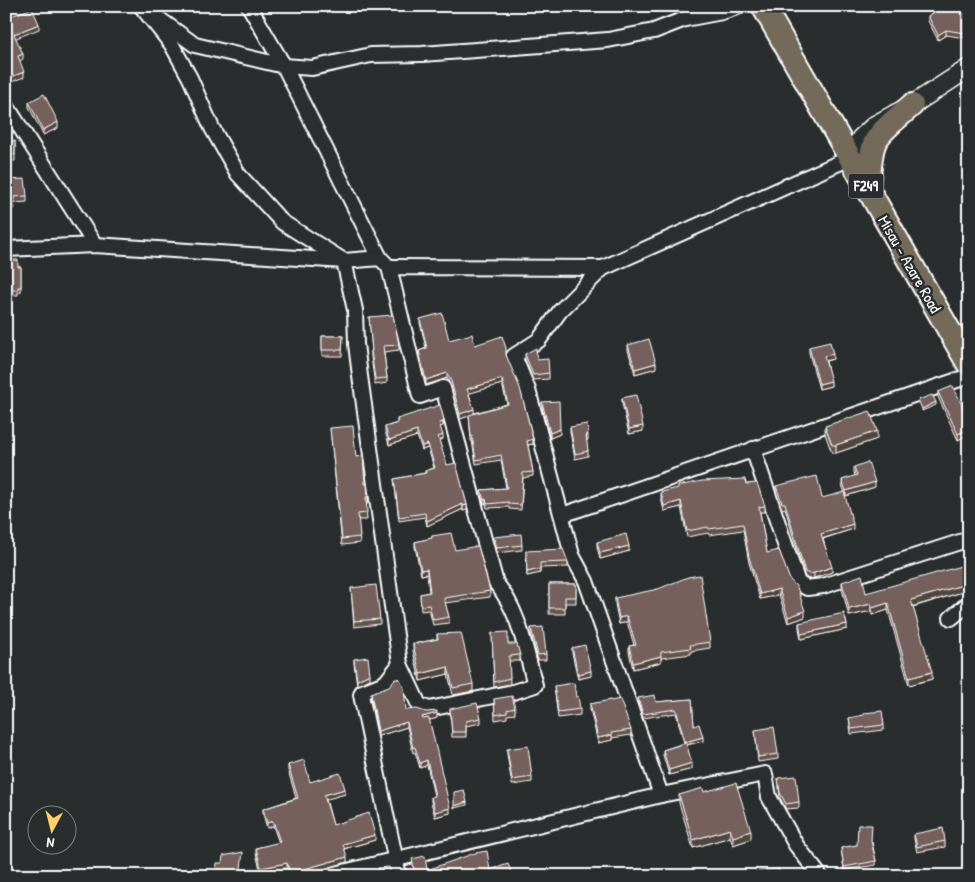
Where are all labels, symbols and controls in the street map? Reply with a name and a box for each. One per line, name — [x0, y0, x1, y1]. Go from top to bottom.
road number: F249 — [848, 174, 884, 198]
street label: Misau - Azare Road — [873, 211, 947, 317]
north arrow — [28, 804, 78, 854]
text: N — [45, 833, 55, 853]

